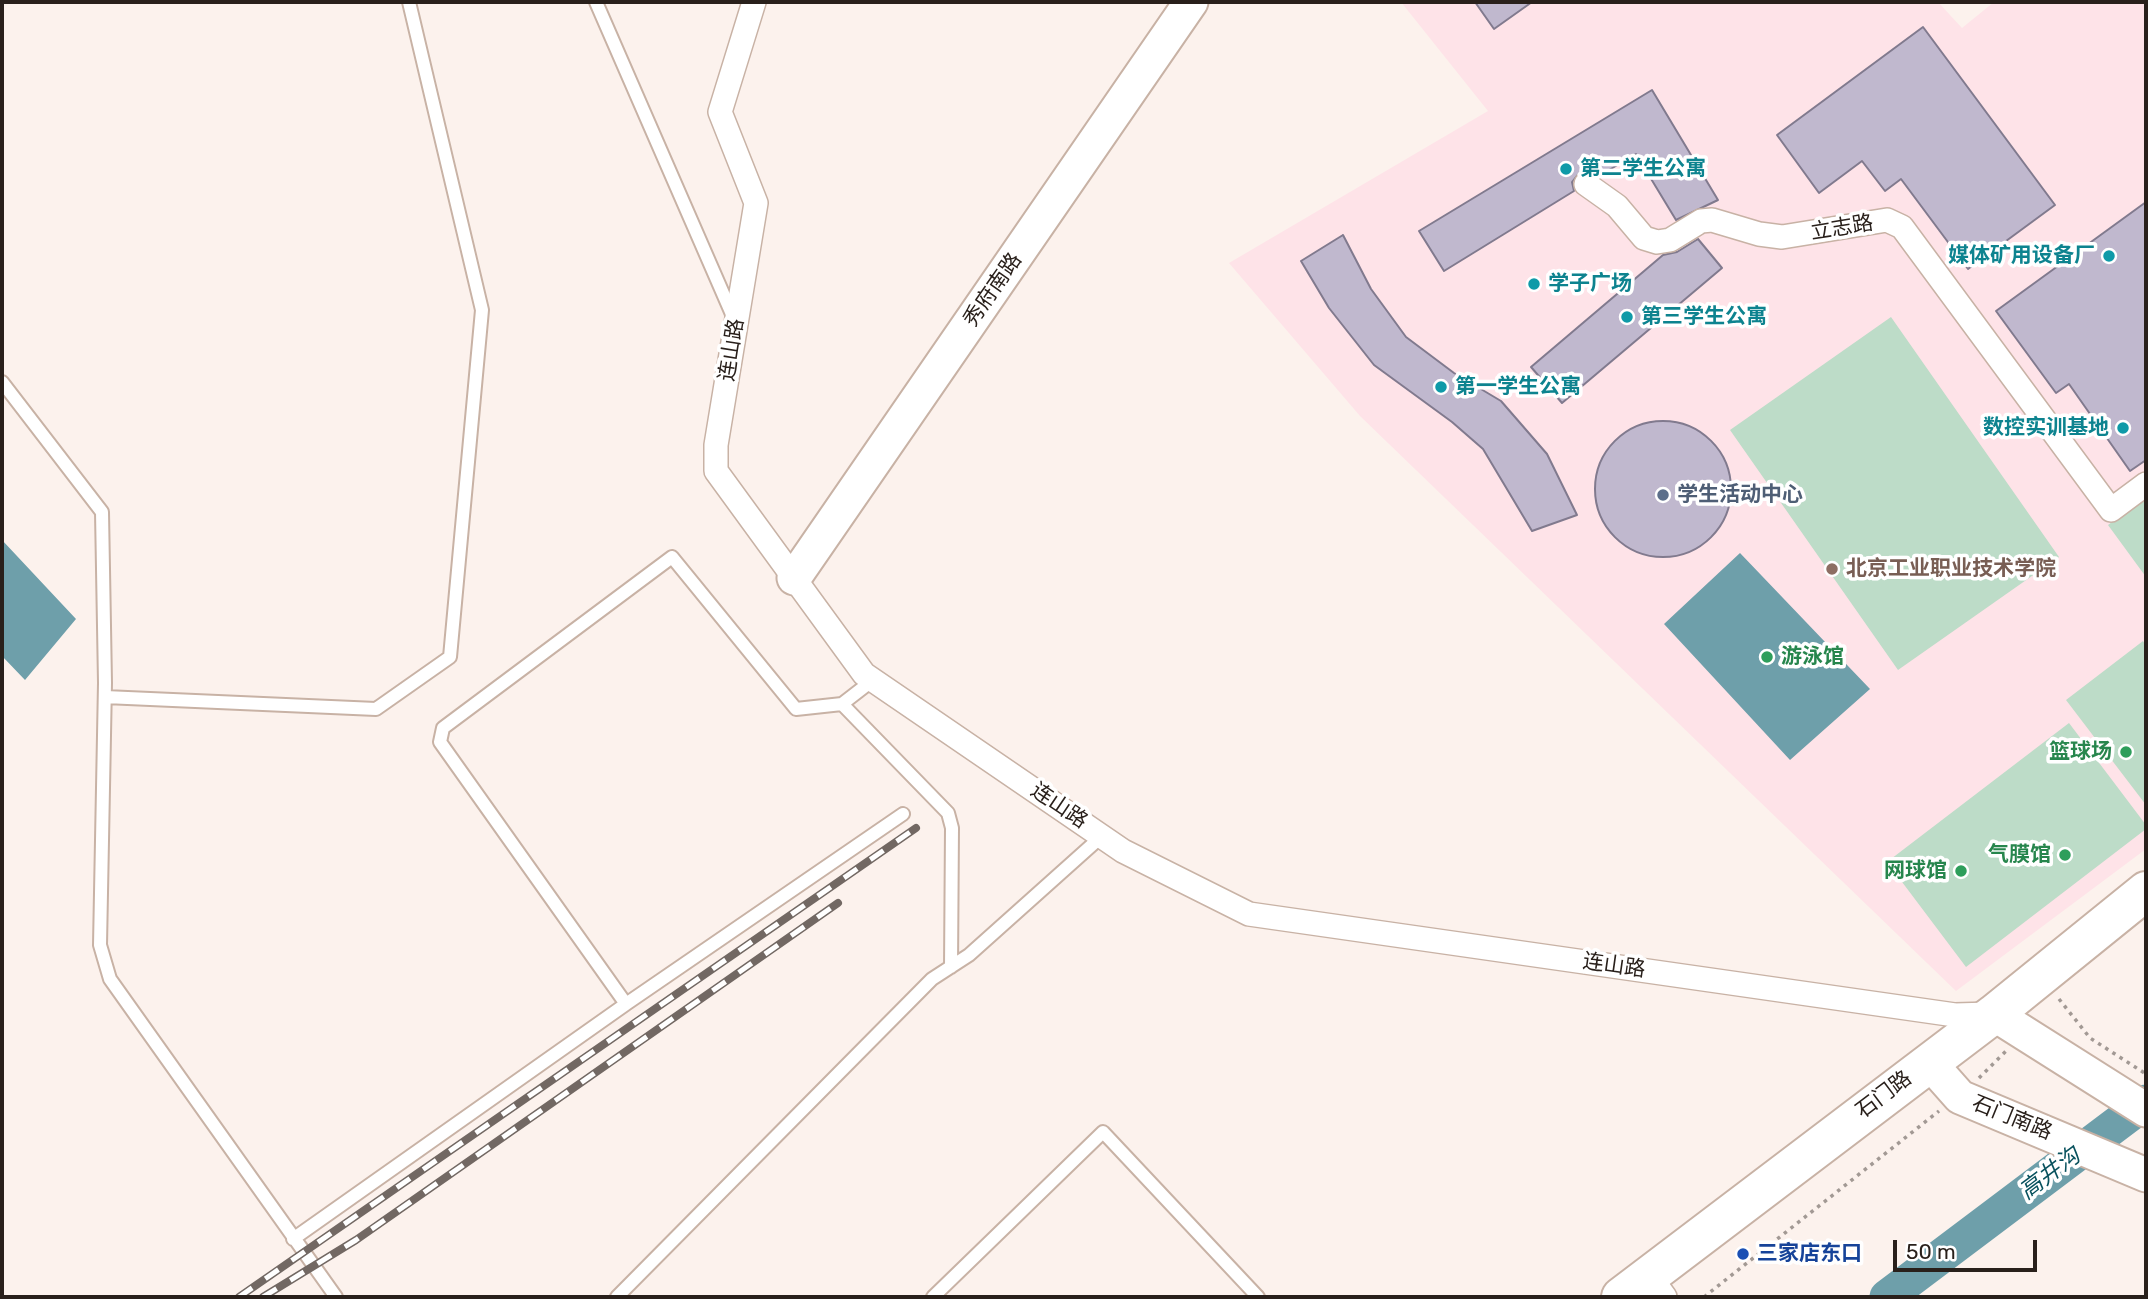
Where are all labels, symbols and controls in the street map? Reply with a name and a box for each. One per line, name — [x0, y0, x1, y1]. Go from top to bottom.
place label: 第二学生公寓 — [1580, 156, 1706, 182]
marker: 第二学生公寓 — [1558, 161, 1574, 177]
street label: 立志路 — [1809, 211, 1875, 245]
place label: 媒体矿用设备厂 — [1948, 243, 2095, 269]
street label: 秀府南路 — [959, 248, 1027, 332]
marker: 媒体矿用设备厂 — [2101, 248, 2117, 264]
place label: 学子广场 — [1548, 271, 1632, 297]
marker: 学子广场 — [1526, 276, 1542, 292]
place label: 第三学生公寓 — [1641, 304, 1767, 330]
marker: 第三学生公寓 — [1619, 309, 1635, 325]
street label: 连山路 — [715, 317, 749, 383]
place label: 第一学生公寓 — [1455, 374, 1581, 400]
marker: 第一学生公寓 — [1433, 379, 1449, 395]
place label: 数控实训基地 — [1983, 415, 2109, 441]
marker: 数控实训基地 — [2115, 420, 2131, 436]
place label: 学生活动中心 — [1677, 482, 1803, 508]
marker: 学生活动中心 — [1655, 487, 1671, 503]
place label: 北京工业职业技术学院 — [1846, 556, 2056, 582]
marker: 北京工业职业技术学院 — [1824, 561, 1840, 577]
place label: 游泳馆 — [1781, 644, 1844, 670]
marker: 游泳馆 — [1759, 649, 1775, 665]
place label: 篮球场 — [2049, 739, 2112, 765]
marker: 篮球场 — [2118, 744, 2134, 760]
street label: 连山路 — [1026, 778, 1092, 834]
place label: 气膜馆 — [1988, 842, 2051, 868]
marker: 气膜馆 — [2057, 847, 2073, 863]
place label: 网球馆 — [1884, 858, 1947, 884]
marker: 网球馆 — [1953, 863, 1969, 879]
street label: 连山路 — [1581, 949, 1647, 983]
street label: 石门路 — [1851, 1066, 1917, 1124]
street label: 石门南路 — [1968, 1091, 2056, 1145]
water label: 高井沟 — [2014, 1142, 2086, 1206]
scale bar — [1896, 1226, 2039, 1270]
text: 50 m — [1906, 1239, 1956, 1264]
place label: 三家店东口 — [1757, 1241, 1862, 1267]
marker: 三家店东口 — [1735, 1246, 1751, 1262]

